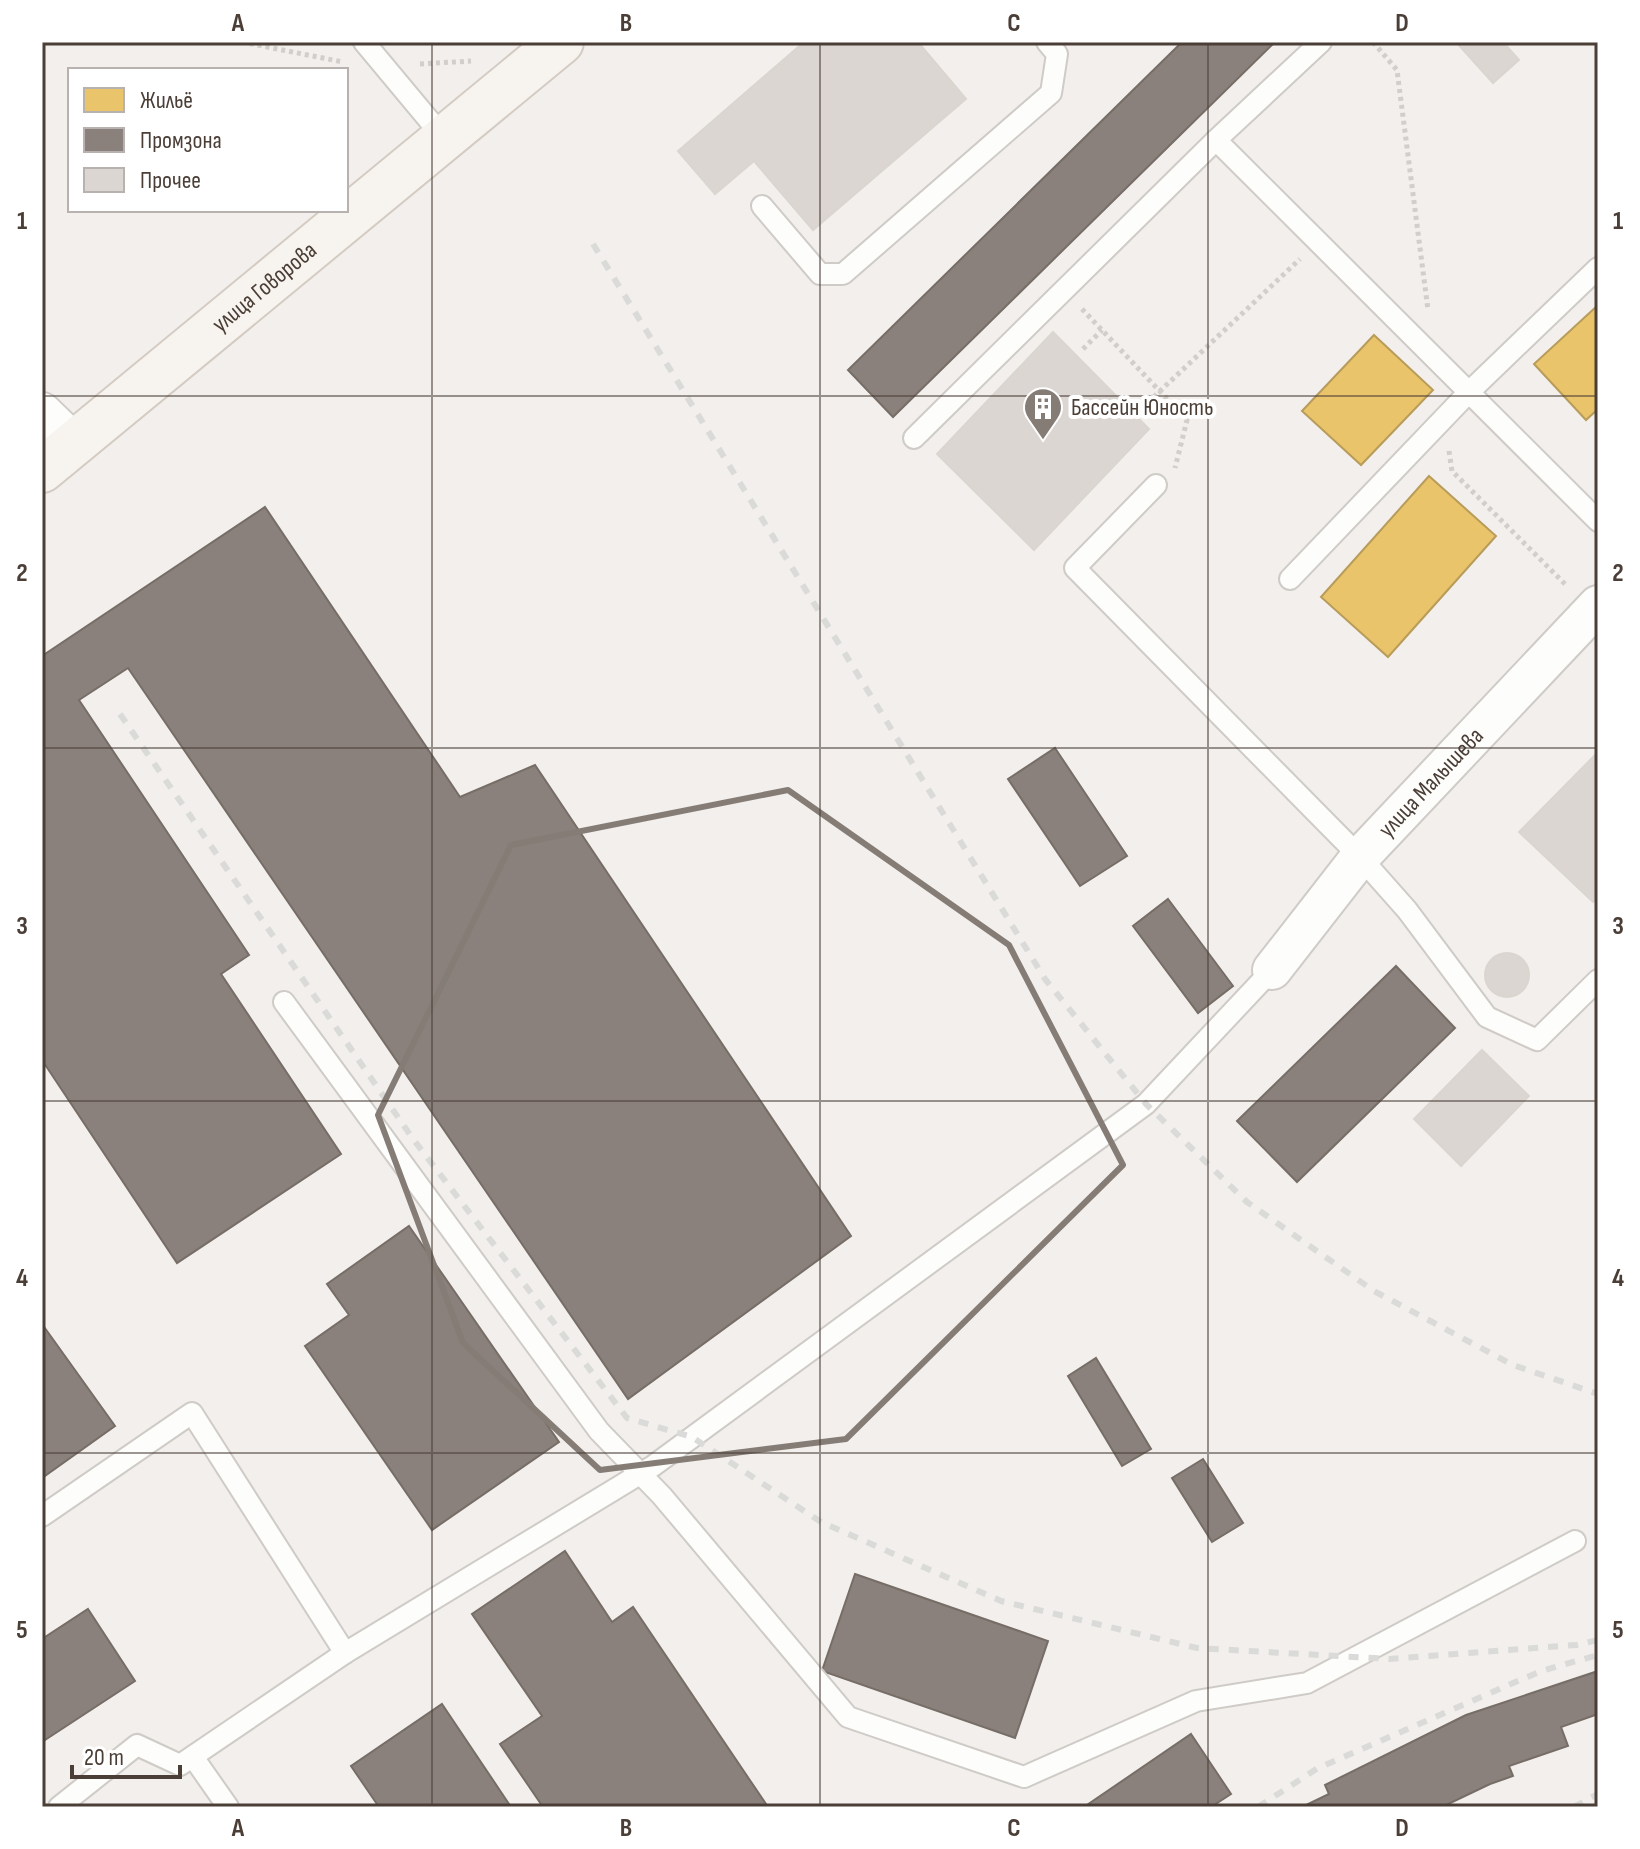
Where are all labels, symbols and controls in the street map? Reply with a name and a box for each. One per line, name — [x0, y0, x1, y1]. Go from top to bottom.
text: A — [231, 8, 245, 39]
text: B — [620, 8, 632, 39]
text: C — [1007, 8, 1021, 39]
text: D — [1395, 8, 1409, 39]
legend — [68, 68, 348, 212]
text: Жильё — [140, 86, 193, 115]
text: Промзона — [140, 126, 222, 155]
text: Прочее — [140, 166, 201, 195]
text: 1 — [17, 206, 27, 237]
text: 1 — [1613, 206, 1623, 237]
street label: улица Говорова — [206, 235, 322, 338]
building icon: Бассейн Юность — [1022, 386, 1064, 441]
place label: Бассейн Юность — [1071, 393, 1214, 422]
text: 2 — [16, 558, 28, 589]
text: 2 — [1612, 558, 1624, 589]
street label: улица Малышева — [1372, 721, 1489, 843]
text: 3 — [16, 911, 28, 942]
text: 3 — [1612, 911, 1624, 942]
text: 4 — [16, 1263, 28, 1294]
text: 4 — [1612, 1263, 1624, 1294]
text: 5 — [16, 1615, 28, 1646]
text: 5 — [1612, 1615, 1624, 1646]
scale bar — [72, 1729, 180, 1779]
text: 20 m — [84, 1743, 124, 1772]
text: A — [231, 1813, 245, 1844]
text: B — [620, 1813, 632, 1844]
text: C — [1007, 1813, 1021, 1844]
text: D — [1395, 1813, 1409, 1844]

